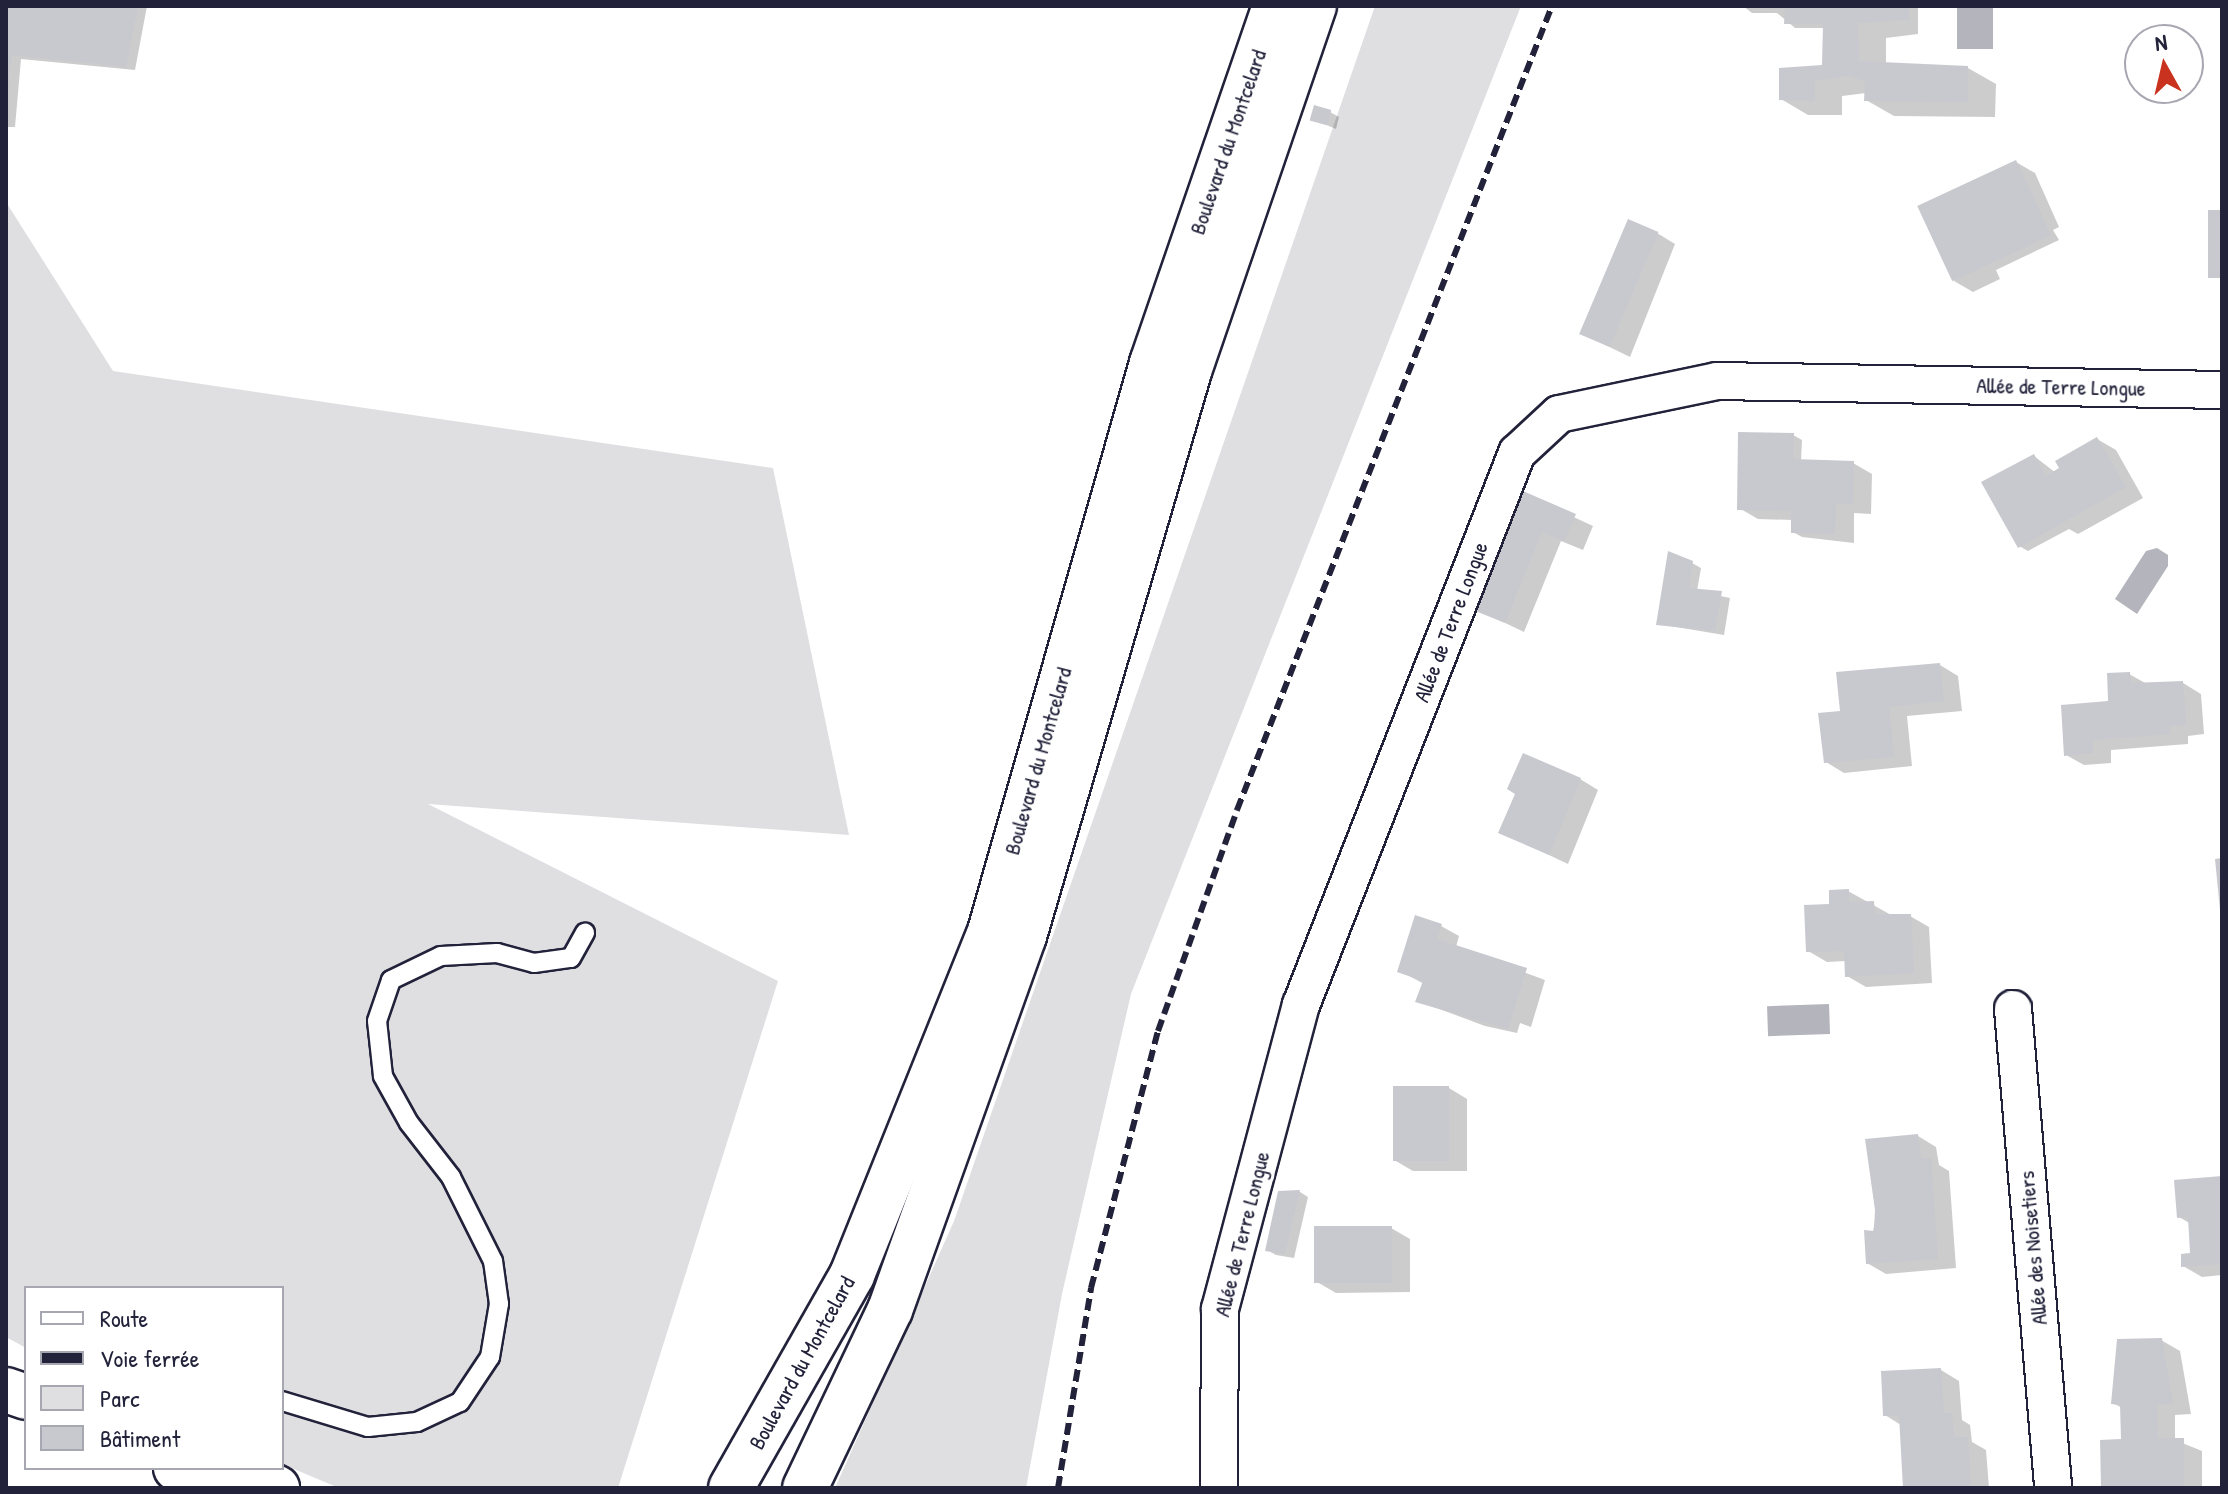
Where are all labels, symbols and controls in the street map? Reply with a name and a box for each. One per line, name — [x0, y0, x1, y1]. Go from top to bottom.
north arrow — [2124, 24, 2204, 104]
text: N — [2153, 27, 2169, 58]
street label: Boulevard du Montcelard — [1184, 46, 1272, 238]
street label: Allée de Terre Longue — [1976, 372, 2146, 402]
street label: Allée de Terre Longue — [1408, 538, 1494, 706]
street label: Boulevard du Montcelard — [999, 664, 1077, 858]
street label: Allée de Terre Longue — [1209, 1149, 1275, 1319]
street label: Allée des Noisetiers — [2013, 1170, 2053, 1326]
street label: Boulevard du Montcelard — [744, 1272, 860, 1454]
legend — [24, 1286, 284, 1470]
text: Route — [100, 1302, 148, 1334]
text: Voie ferrée — [100, 1342, 199, 1374]
text: Parc — [100, 1382, 140, 1414]
text: Bâtiment — [100, 1422, 180, 1454]

